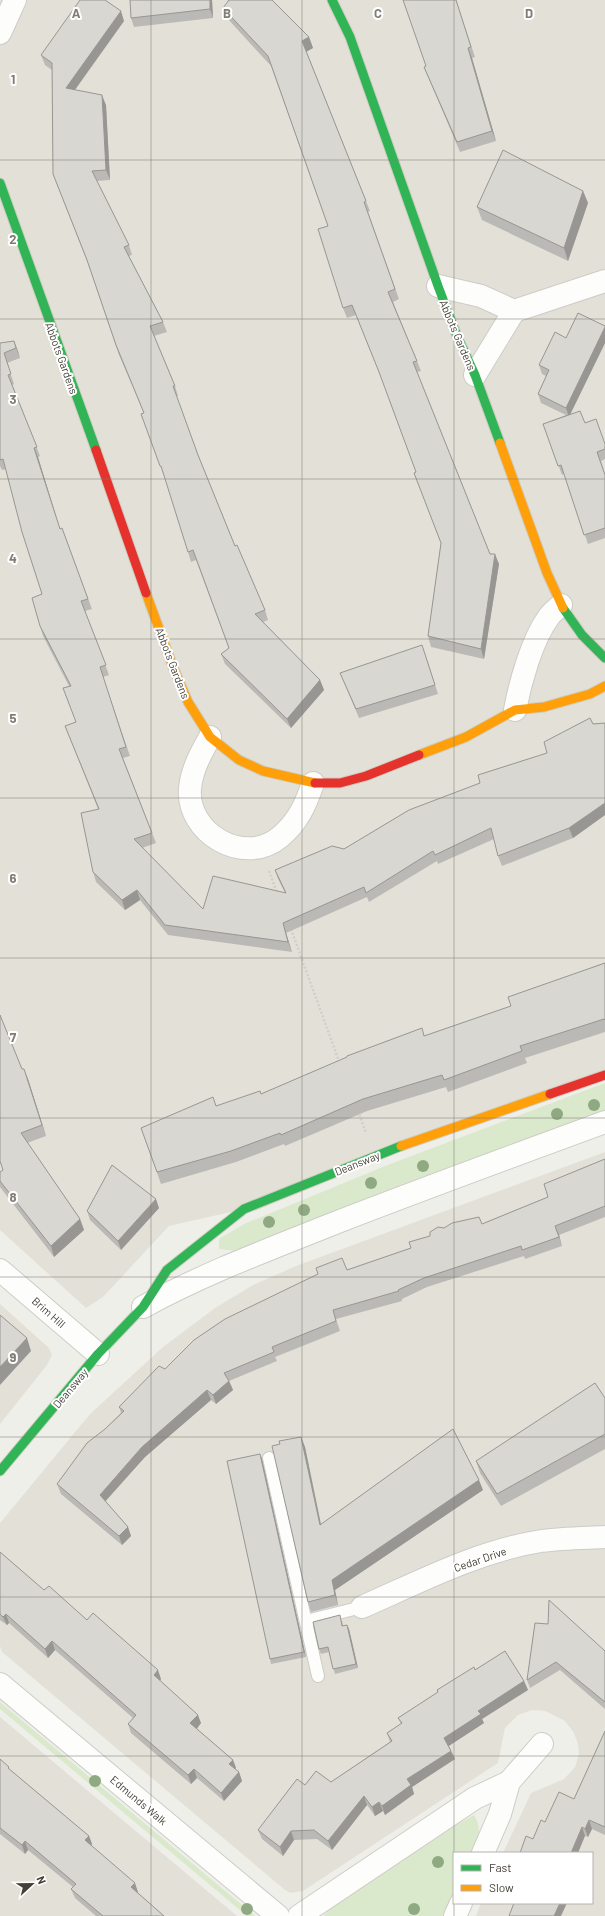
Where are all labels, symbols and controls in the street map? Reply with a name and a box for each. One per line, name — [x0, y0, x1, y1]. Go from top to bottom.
text: A — [72, 5, 81, 21]
text: B — [223, 5, 231, 21]
text: C — [374, 5, 382, 21]
text: D — [525, 5, 533, 21]
text: 1 — [11, 71, 15, 87]
text: 2 — [9, 231, 17, 247]
street label: Abbots Gardens — [437, 298, 479, 372]
street label: Abbots Gardens — [43, 320, 81, 396]
text: 3 — [9, 391, 17, 407]
text: 4 — [9, 550, 17, 566]
street label: Abbots Gardens — [153, 625, 193, 701]
text: 5 — [9, 710, 17, 726]
text: 6 — [10, 870, 17, 886]
text: 7 — [10, 1029, 17, 1045]
street label: Deansway — [333, 1148, 381, 1178]
text: 8 — [9, 1189, 17, 1205]
street label: Brim Hill — [30, 1294, 68, 1330]
text: 9 — [10, 1349, 17, 1365]
street label: Deansway — [50, 1366, 90, 1410]
street label: Cedar Drive — [452, 1544, 508, 1574]
street label: Edmunds Walk — [108, 1773, 170, 1828]
legend — [453, 1852, 593, 1904]
text: Fast — [489, 1860, 512, 1874]
north arrow — [12, 1864, 52, 1904]
text: N — [34, 1874, 49, 1886]
text: Slow — [489, 1880, 514, 1894]

